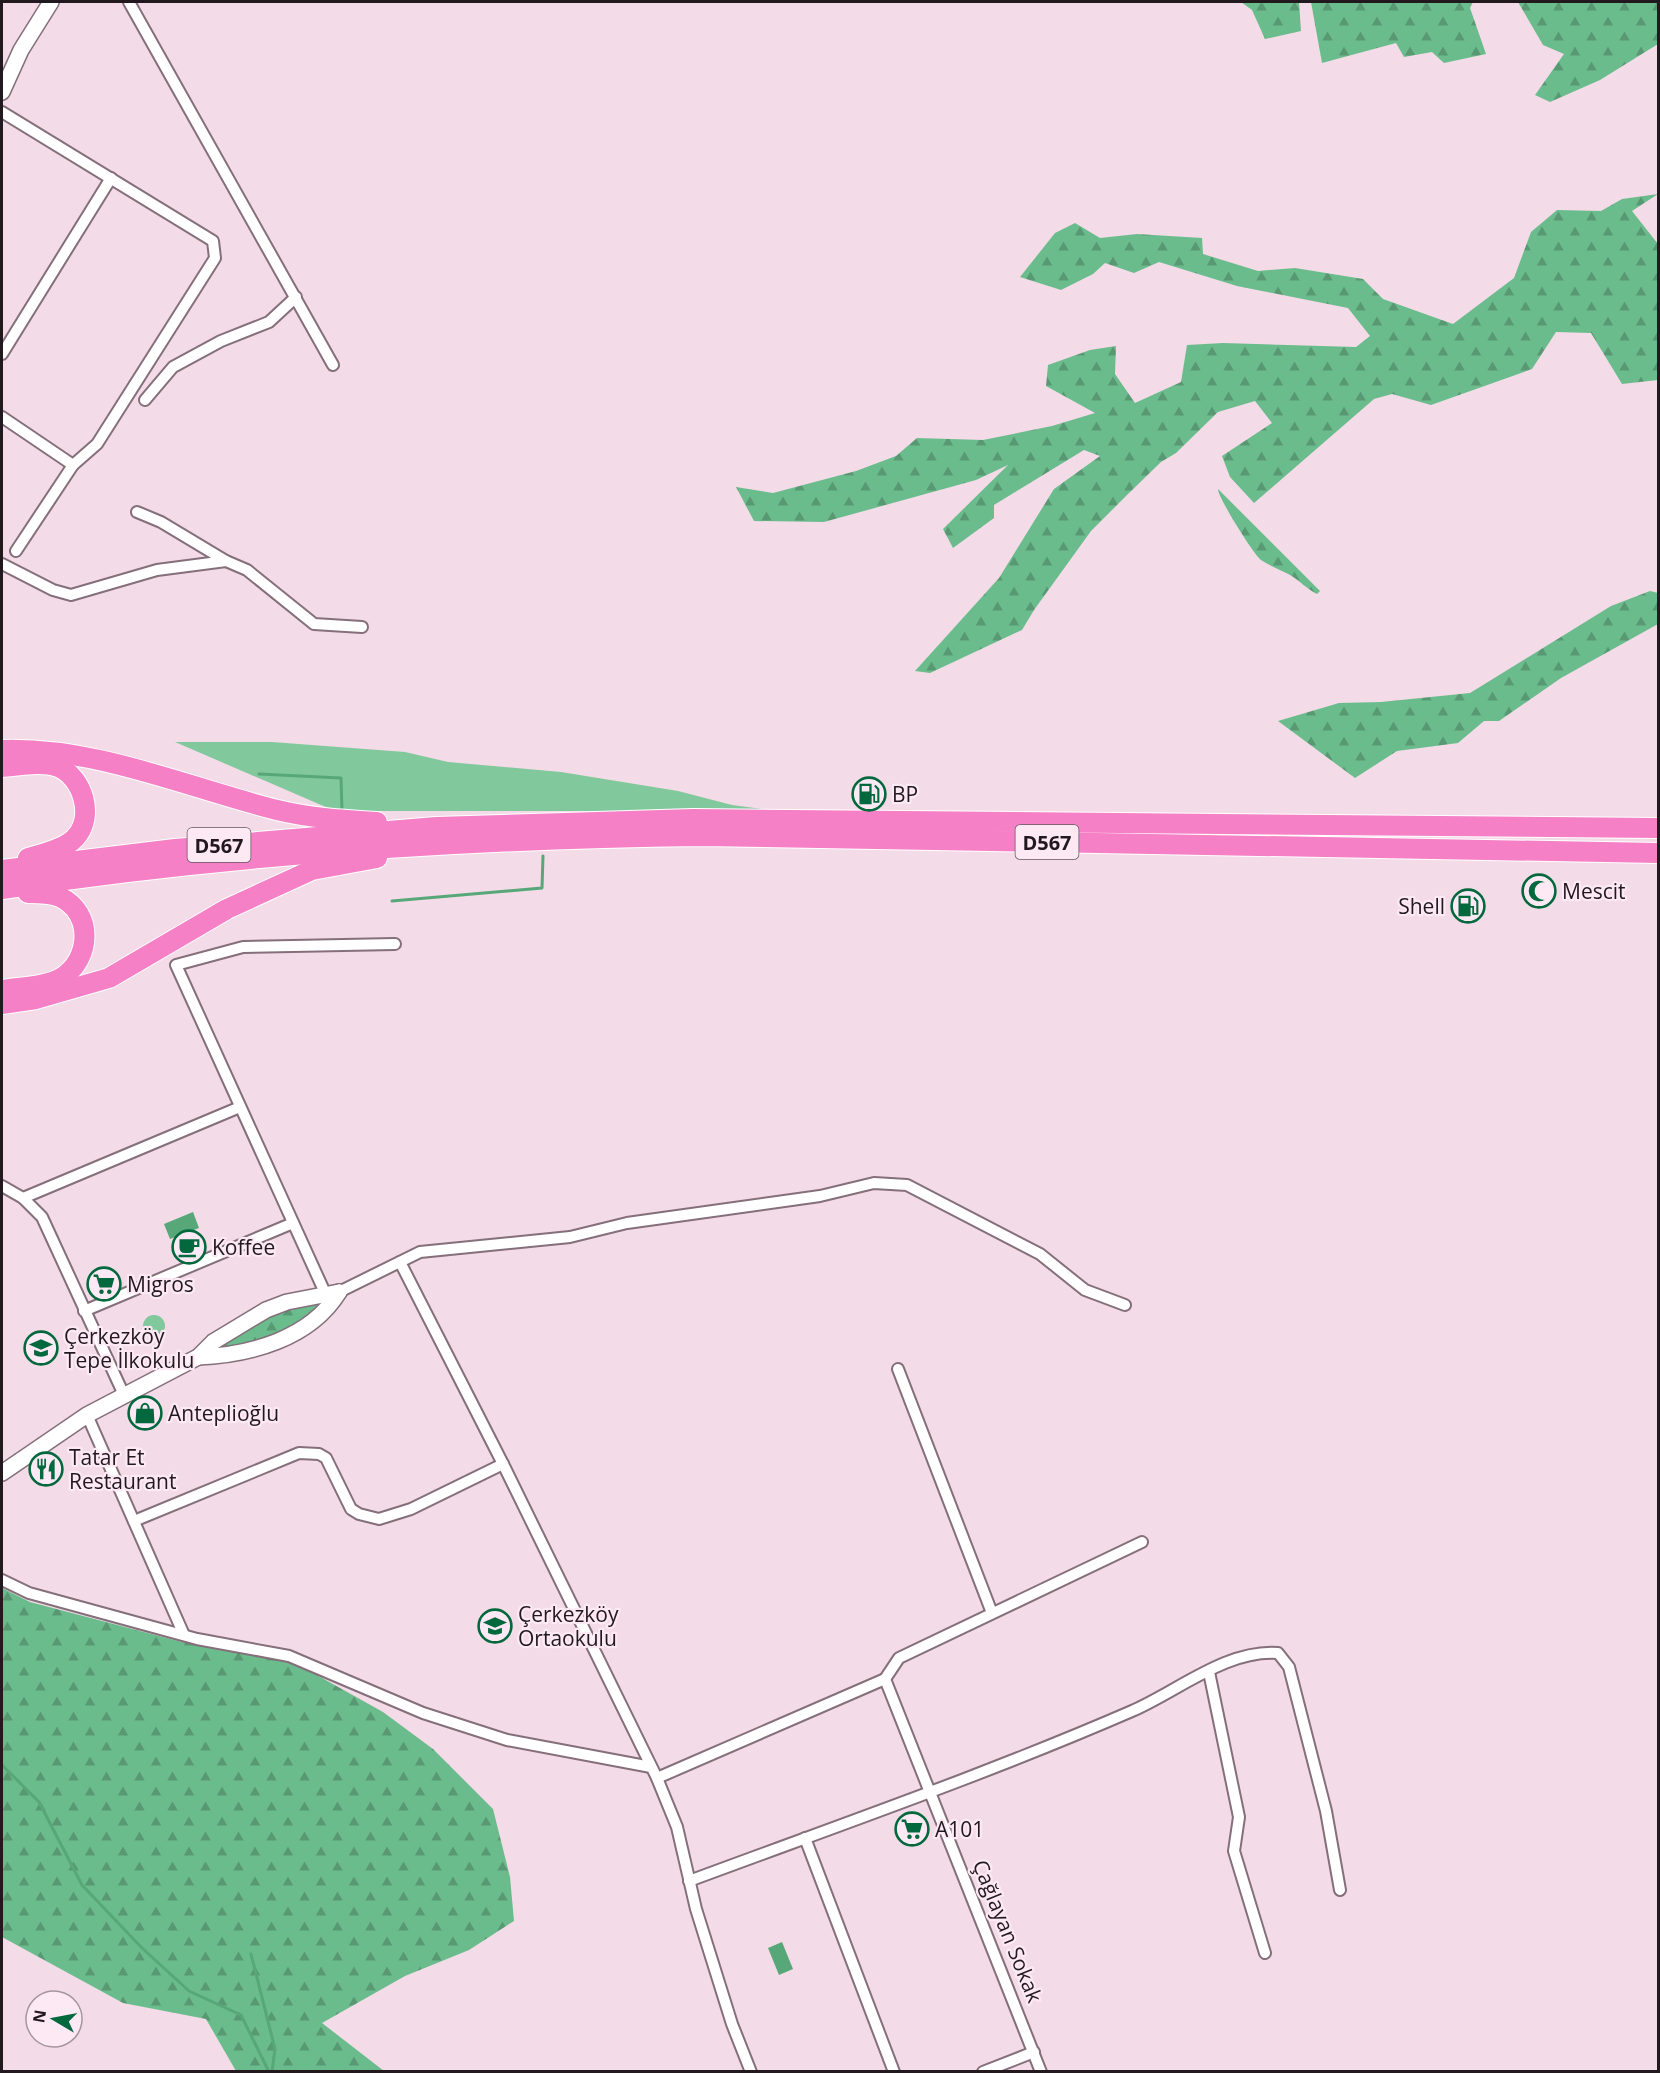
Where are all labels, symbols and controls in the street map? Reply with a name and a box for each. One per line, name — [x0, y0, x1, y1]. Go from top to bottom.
fuel station icon: BP — [851, 776, 887, 812]
place label: BP — [892, 780, 918, 808]
road number: D567 — [1016, 825, 1078, 859]
road number: D567 — [188, 828, 250, 862]
mosque icon: Mescit — [1521, 873, 1557, 909]
place label: Mescit — [1562, 877, 1626, 905]
fuel station icon: Shell — [1450, 888, 1486, 924]
place label: Shell — [1398, 892, 1445, 920]
cafe icon: Koffee — [171, 1229, 207, 1265]
place label: Koffee — [212, 1233, 275, 1261]
supermarket icon: Migros — [86, 1266, 122, 1302]
place label: Migros — [127, 1270, 194, 1298]
place label: Çerkezköy Tepe İlkokulu — [64, 1322, 194, 1374]
school or university icon: Çerkezköy Tepe İlkokulu — [23, 1330, 59, 1366]
shop icon: Anteplioğlu — [127, 1395, 163, 1431]
place label: Anteplioğlu — [168, 1399, 279, 1427]
place label: Tatar Et Restaurant — [69, 1443, 176, 1495]
restaurant icon: Tatar Et Restaurant — [28, 1451, 64, 1487]
place label: Çerkezköy Ortaokulu — [518, 1600, 619, 1652]
school or university icon: Çerkezköy Ortaokulu — [477, 1608, 513, 1644]
supermarket icon: A101 — [894, 1811, 930, 1847]
place label: A101 — [935, 1815, 984, 1843]
street label: Çağlayan Sokak — [967, 1855, 1049, 2007]
north arrow — [24, 1989, 84, 2049]
text: N — [27, 2008, 51, 2025]

